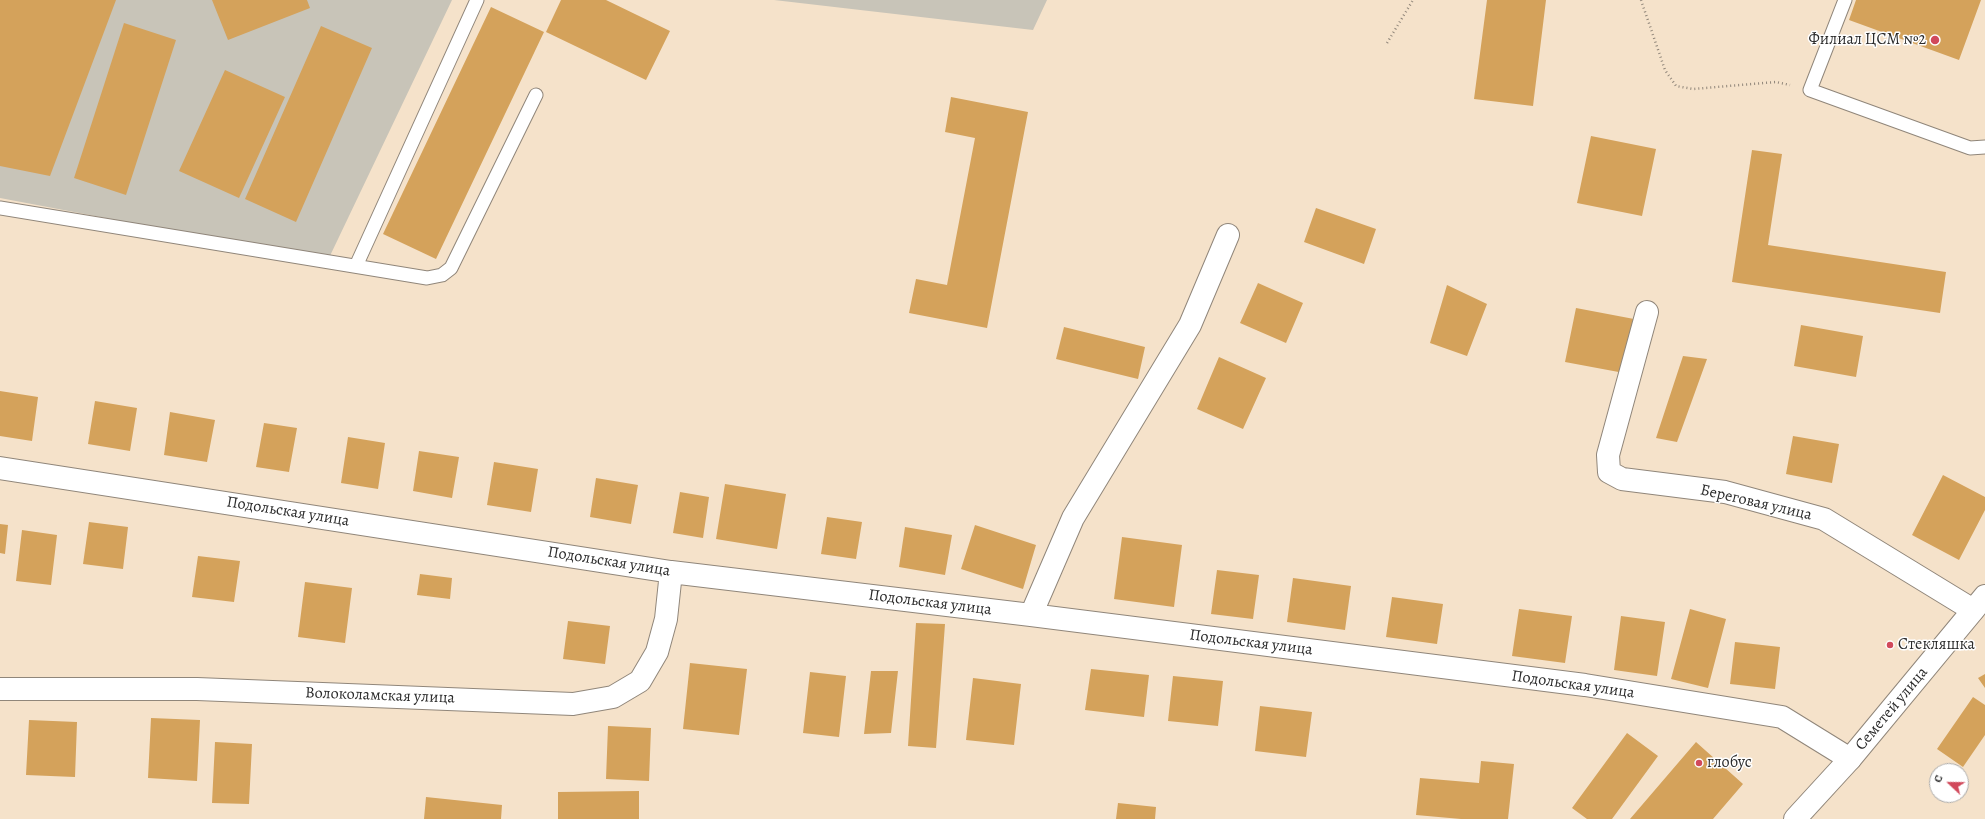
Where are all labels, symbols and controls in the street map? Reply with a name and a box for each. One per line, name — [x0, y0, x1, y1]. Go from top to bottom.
place label: Филиал ЦСМ №2 — [1809, 30, 1926, 50]
marker: Филиал ЦСМ №2 — [1929, 34, 1941, 46]
street label: Береговая улица — [1698, 481, 1814, 525]
street label: Подольская улица — [225, 493, 351, 531]
street label: Подольская улица — [546, 543, 672, 581]
street label: Подольская улица — [867, 586, 993, 620]
street label: Подольская улица — [1188, 626, 1314, 660]
place label: Стекляшка — [1898, 635, 1975, 655]
marker: Стекляшка — [1885, 640, 1895, 650]
street label: Семетей улица — [1852, 663, 1932, 755]
street label: Подольская улица — [1510, 667, 1636, 703]
street label: Волоколамская улица — [305, 684, 455, 708]
place label: глобус — [1707, 753, 1752, 773]
marker: глобус — [1694, 758, 1704, 768]
north arrow — [1929, 763, 1969, 803]
text: С — [1930, 773, 1947, 785]

